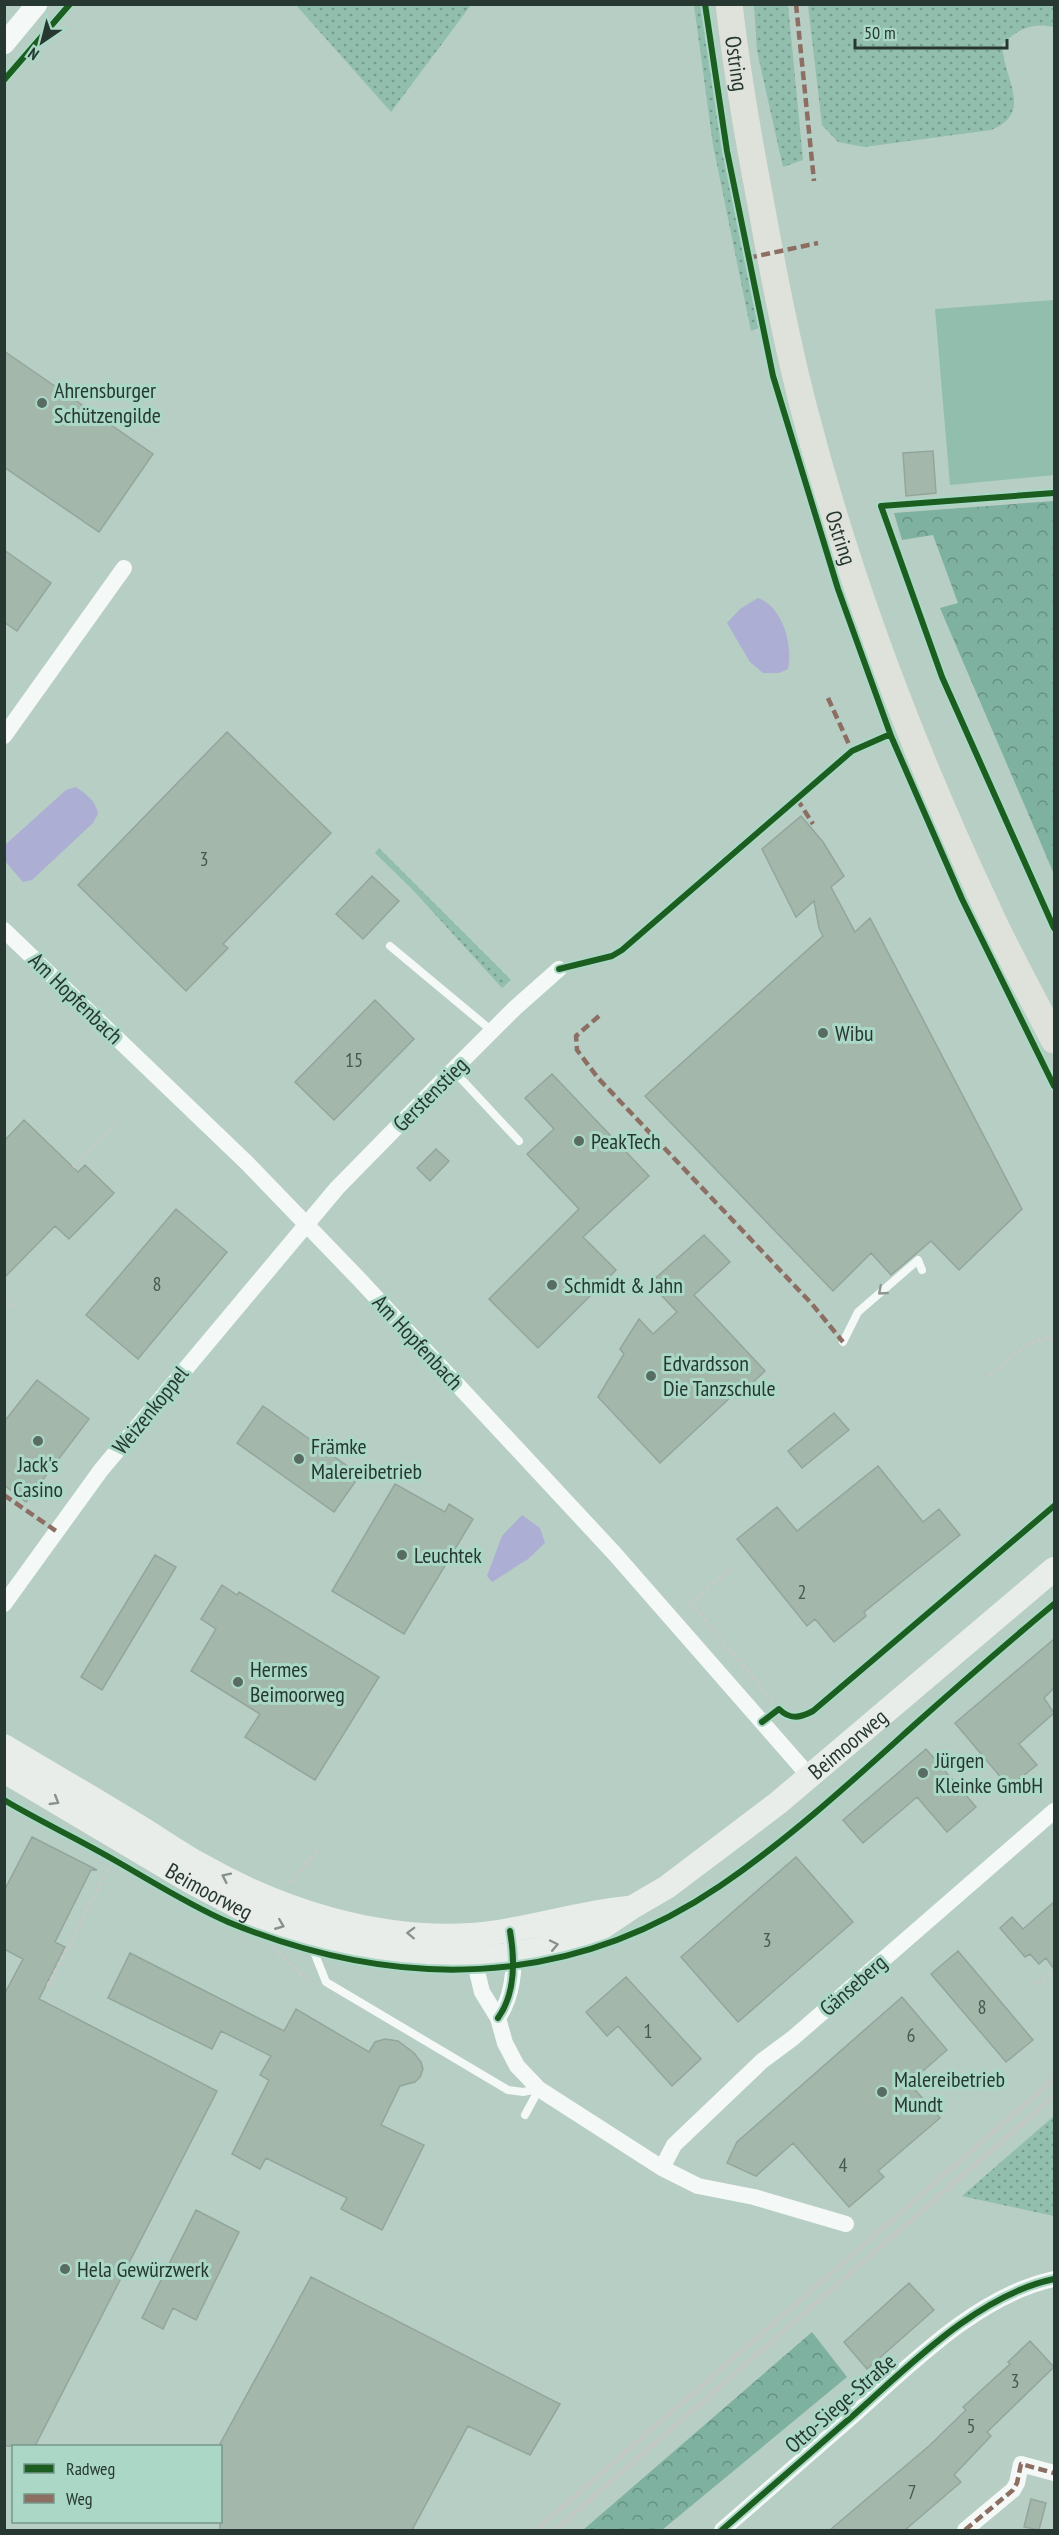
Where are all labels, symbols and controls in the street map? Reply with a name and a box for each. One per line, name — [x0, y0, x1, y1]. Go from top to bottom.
north arrow — [12, 12, 72, 72]
scale bar — [855, 12, 1006, 50]
text: 50 m — [864, 21, 896, 44]
street label: Ostring — [719, 34, 755, 93]
text: N — [24, 44, 43, 65]
place label: Ahrensburger Schützengilde — [54, 376, 161, 429]
marker: Ahrensburger Schützengilde — [35, 396, 49, 410]
street label: Ostring — [819, 507, 863, 568]
house number: 3 — [200, 846, 209, 872]
street label: Am Hopfenbach — [23, 946, 129, 1050]
place label: Wibu — [835, 1019, 874, 1047]
marker: Wibu — [816, 1026, 830, 1040]
house number: 15 — [345, 1047, 363, 1073]
street label: Gerstenstieg — [387, 1051, 473, 1137]
place label: PeakTech — [591, 1127, 661, 1155]
marker: PeakTech — [572, 1134, 586, 1148]
house number: 8 — [153, 1271, 162, 1297]
place label: Schmidt & Jahn — [564, 1271, 683, 1299]
marker: Schmidt & Jahn — [545, 1278, 559, 1292]
one-way arrow — [878, 1284, 889, 1295]
street label: Am Hopfenbach — [367, 1289, 469, 1395]
place label: Edvardsson Die Tanzschule — [663, 1349, 776, 1402]
street label: Weizenkoppel — [106, 1360, 195, 1460]
marker: Edvardsson Die Tanzschule — [644, 1369, 658, 1383]
place label: Främke Malereibetrieb — [311, 1432, 422, 1485]
marker: Jack's Casino — [31, 1434, 45, 1448]
place label: Jack's Casino — [13, 1450, 63, 1503]
marker: Främke Malereibetrieb — [292, 1452, 306, 1466]
place label: Leuchtek — [414, 1541, 482, 1569]
marker: Leuchtek — [395, 1548, 409, 1562]
house number: 2 — [798, 1579, 807, 1605]
place label: Hermes Beimoorweg — [250, 1655, 345, 1708]
marker: Hermes Beimoorweg — [231, 1675, 245, 1689]
street label: Beimoorweg — [802, 1703, 893, 1785]
place label: Jürgen Kleinke GmbH — [934, 1746, 1043, 1799]
marker: Jürgen Kleinke GmbH — [916, 1766, 930, 1780]
one-way arrow — [49, 1793, 59, 1805]
street label: Beimoorweg — [161, 1856, 258, 1926]
one-way arrow — [222, 1873, 233, 1885]
one-way arrow — [274, 1918, 285, 1930]
one-way arrow — [407, 1927, 416, 1939]
house number: 3 — [763, 1927, 772, 1953]
one-way arrow — [549, 1939, 559, 1952]
street label: Gänseberg — [814, 1948, 892, 2022]
house number: 8 — [978, 1994, 987, 2020]
house number: 1 — [644, 2018, 653, 2044]
house number: 6 — [907, 2022, 916, 2048]
place label: Malereibetrieb Mundt — [894, 2065, 1005, 2118]
marker: Malereibetrieb Mundt — [875, 2085, 889, 2099]
house number: 4 — [839, 2152, 848, 2178]
place label: Hela Gewürzwerk — [77, 2255, 210, 2283]
marker: Hela Gewürzwerk — [58, 2262, 72, 2276]
street label: Otto-Siege-Straße — [779, 2347, 901, 2459]
house number: 3 — [1011, 2368, 1020, 2394]
house number: 5 — [967, 2413, 976, 2439]
legend — [12, 2445, 222, 2523]
text: Radweg — [66, 2457, 115, 2480]
house number: 7 — [908, 2479, 917, 2505]
text: Weg — [66, 2487, 93, 2510]

